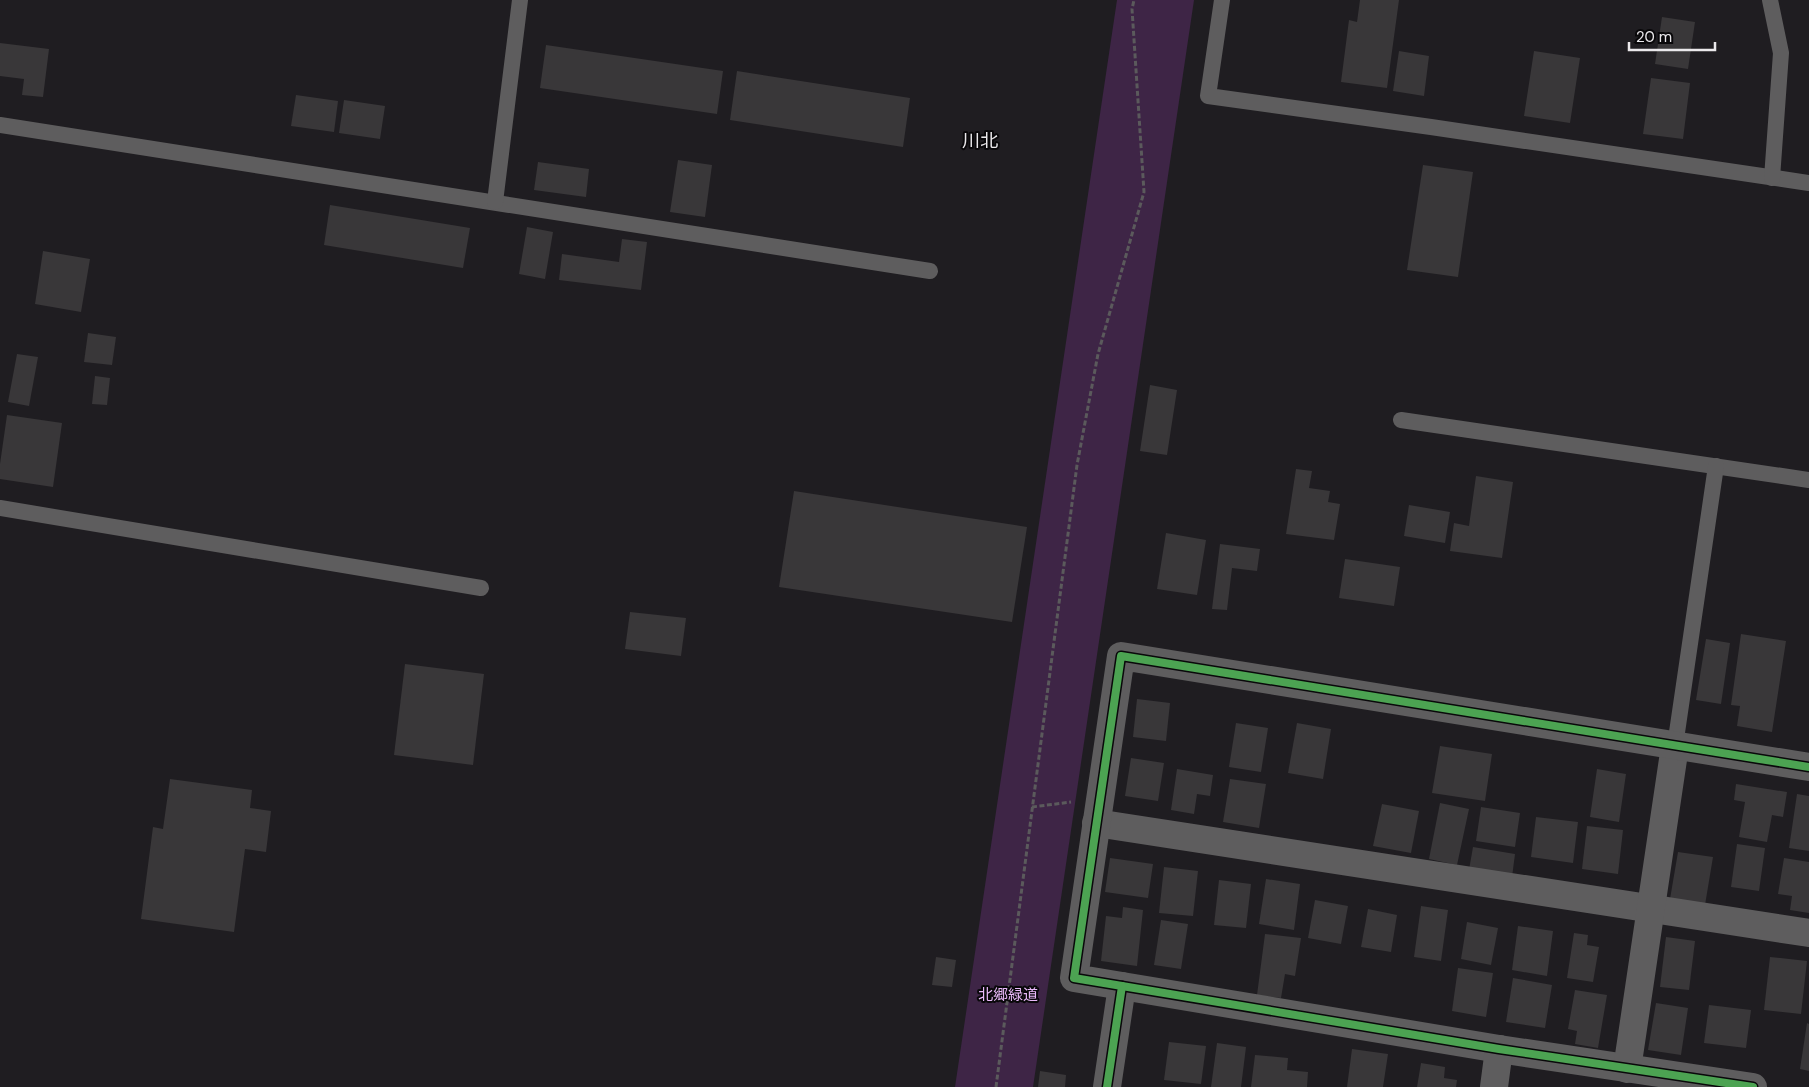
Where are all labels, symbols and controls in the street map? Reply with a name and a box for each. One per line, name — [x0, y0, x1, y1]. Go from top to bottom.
scale bar — [1629, 20, 1715, 52]
text: 20 m — [1636, 27, 1672, 47]
district label: 川北 — [962, 129, 998, 153]
park label: 北郷緑道 — [978, 985, 1038, 1005]

